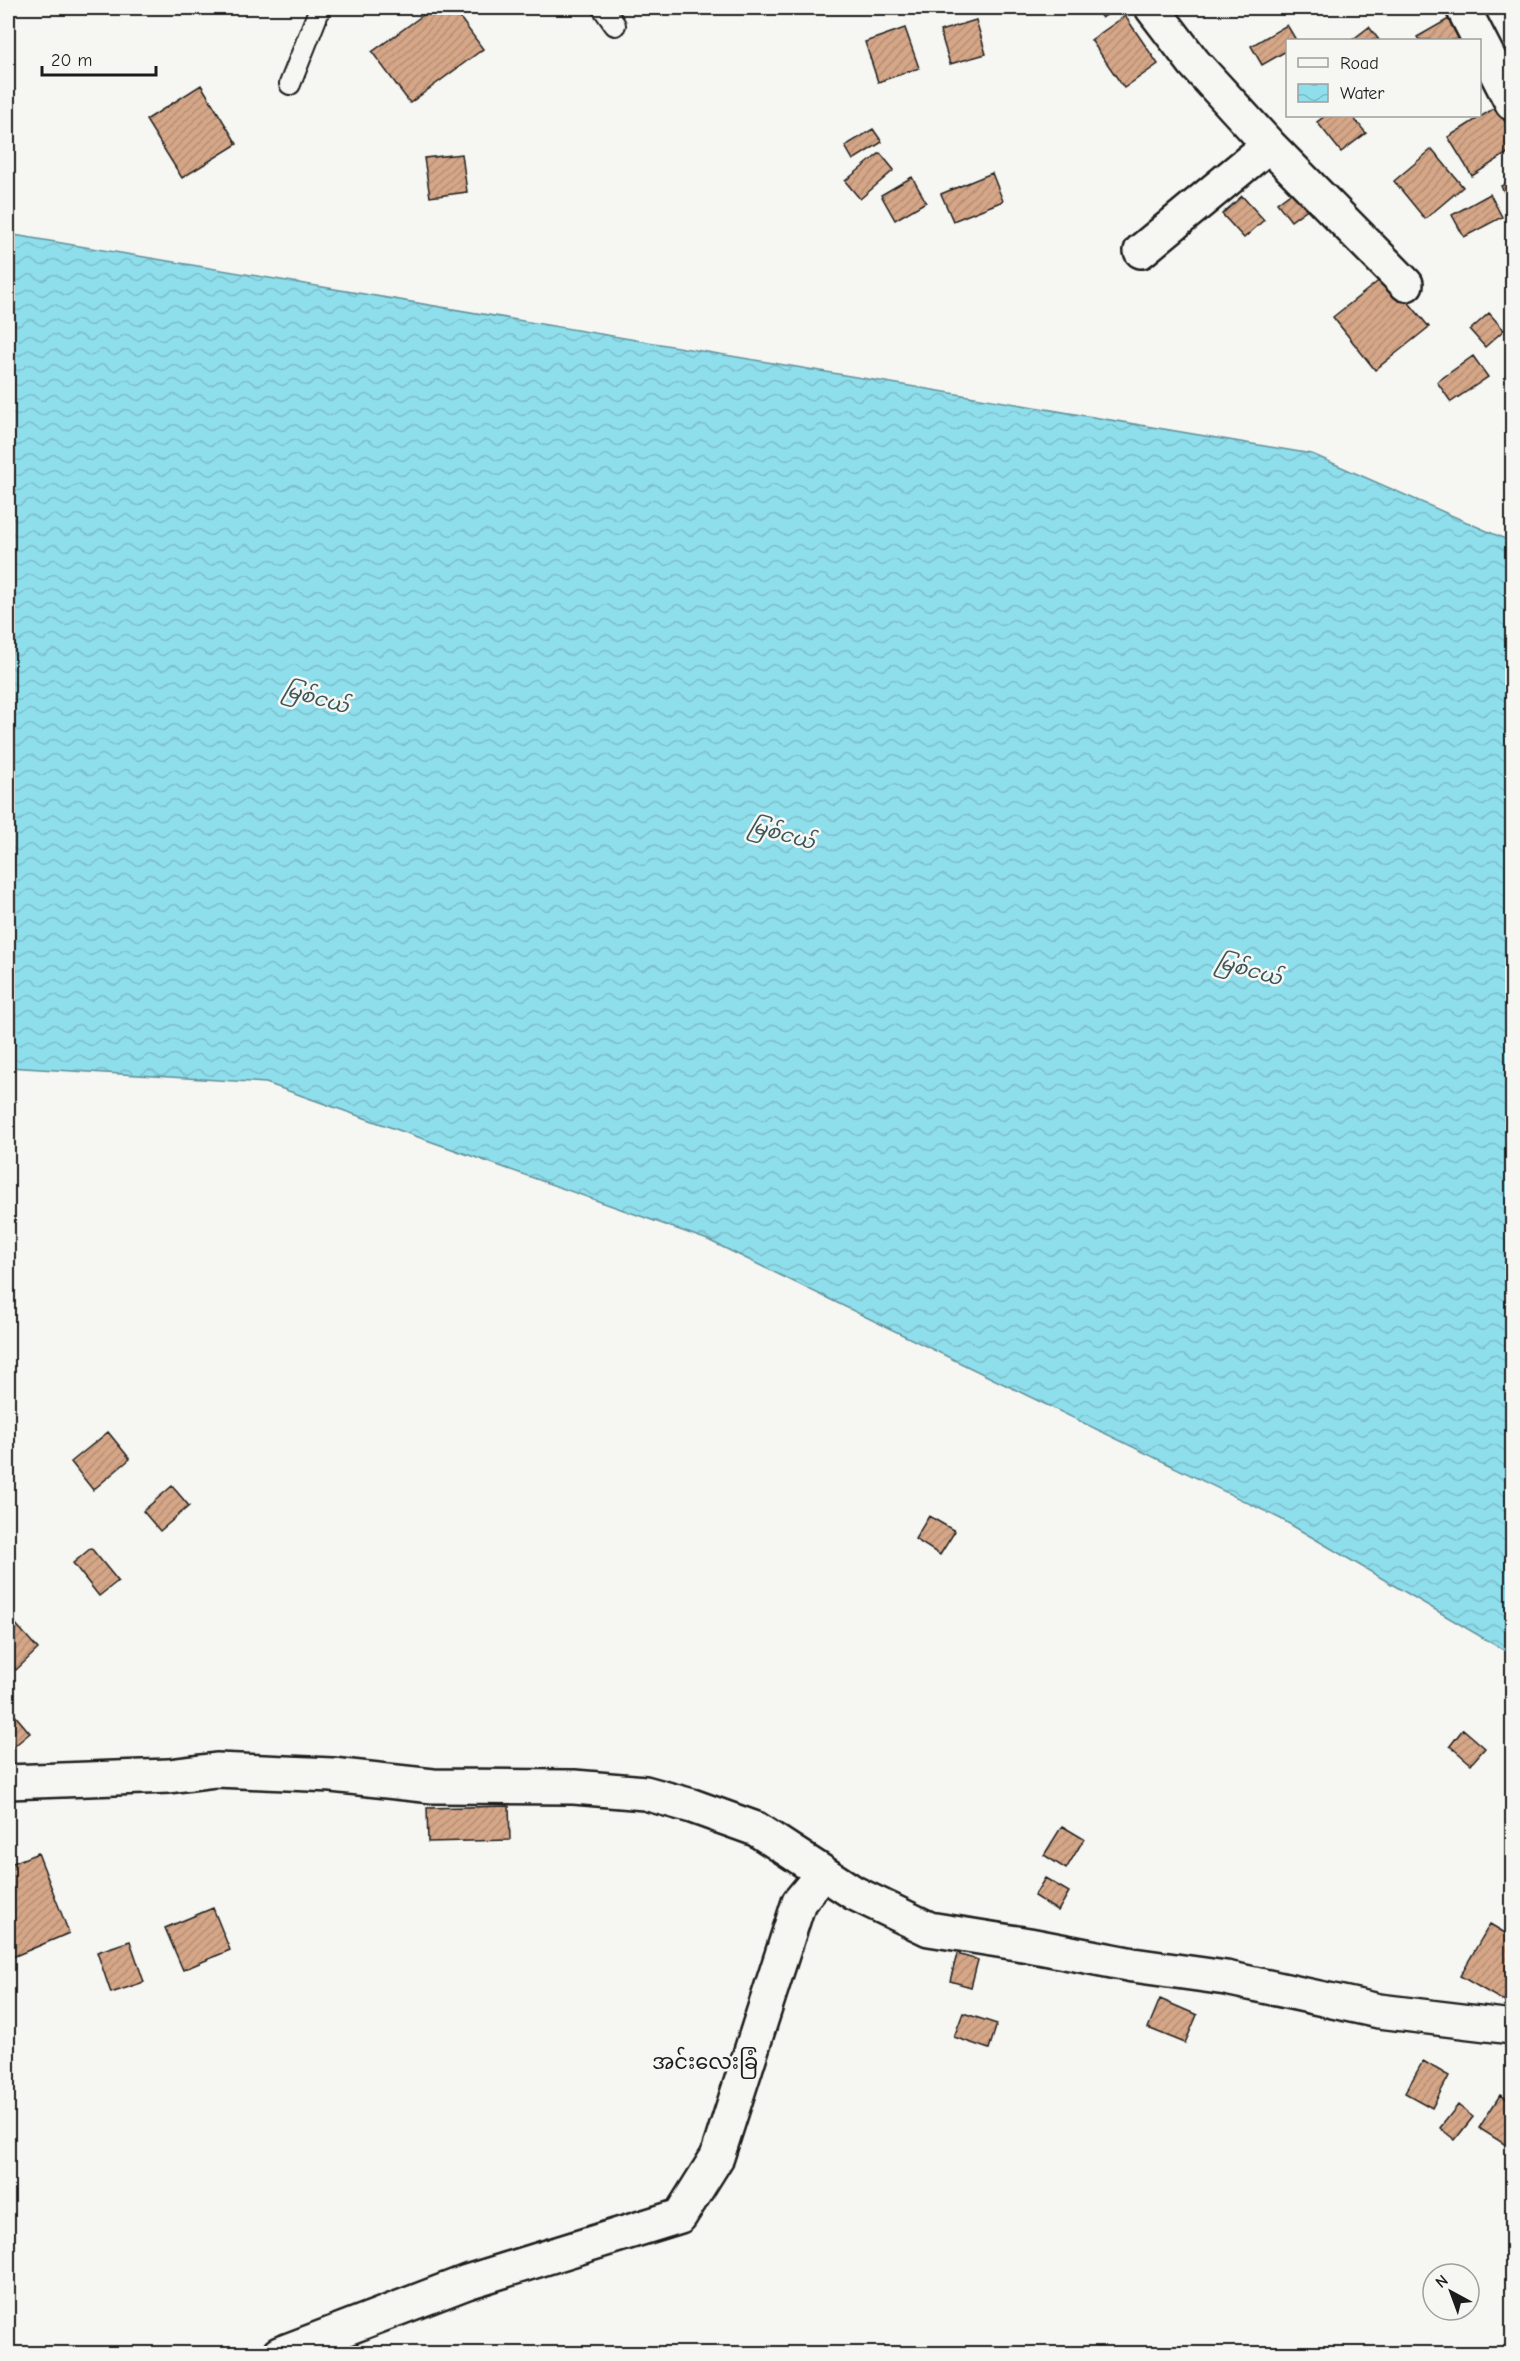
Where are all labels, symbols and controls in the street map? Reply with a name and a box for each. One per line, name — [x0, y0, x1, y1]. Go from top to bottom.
scale bar — [42, 39, 156, 77]
legend — [1286, 39, 1481, 117]
text: 20 m — [51, 50, 92, 71]
text: Road — [1340, 53, 1379, 74]
text: Water — [1340, 83, 1385, 104]
water label: မြစ်ငယ် — [279, 675, 354, 724]
water label: မြစ်ငယ် — [745, 811, 820, 860]
water label: မြစ်ငယ် — [1212, 947, 1287, 996]
district label: အင်းလေးခြံ — [652, 2046, 758, 2079]
north arrow — [1421, 2262, 1481, 2322]
text: N — [1432, 2271, 1452, 2292]

